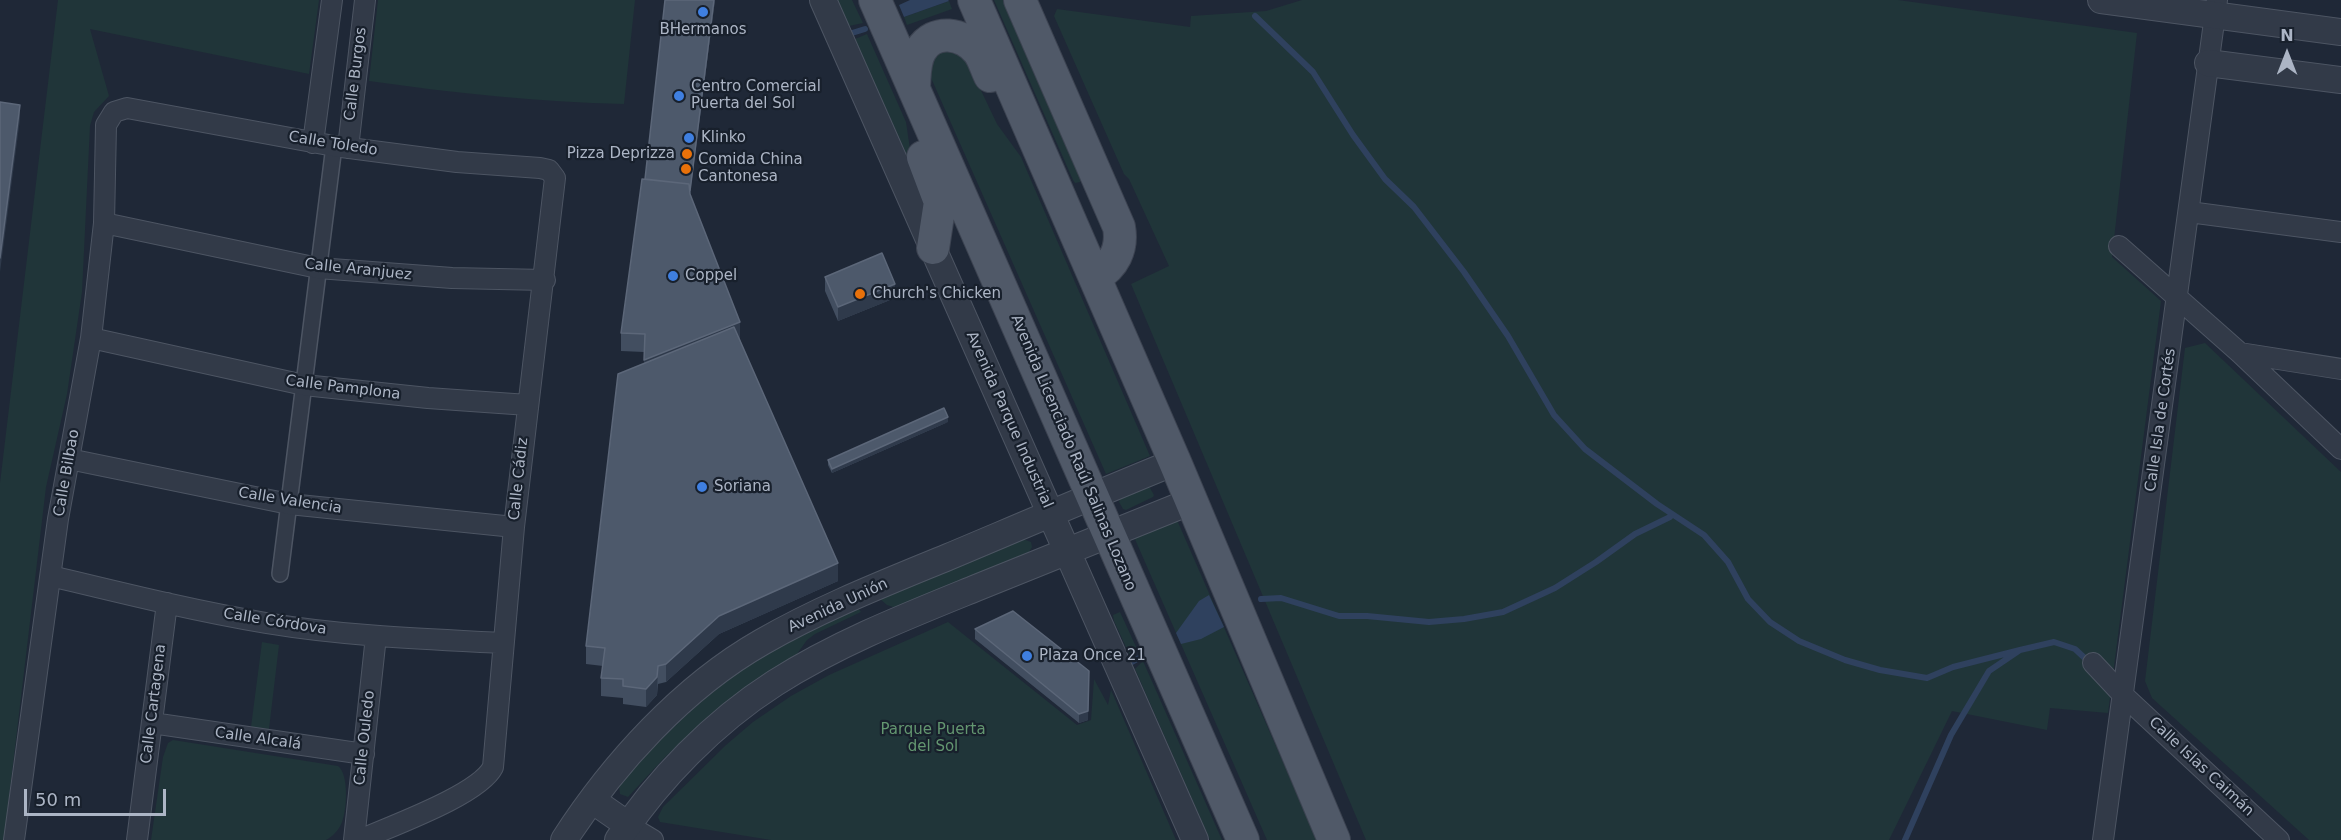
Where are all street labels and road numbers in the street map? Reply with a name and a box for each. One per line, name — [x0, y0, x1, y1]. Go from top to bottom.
street label: Calle Burgos — [341, 26, 371, 122]
street label: Calle Toledo — [287, 128, 379, 160]
street label: Calle Aranjuez — [303, 255, 413, 285]
street label: Avenida Licenciado Raúl Salinas Lozano — [1006, 312, 1140, 594]
street label: Avenida Parque Industrial — [962, 329, 1056, 511]
street label: Calle Isla de Cortés — [2142, 347, 2180, 493]
street label: Calle Pamplona — [284, 372, 402, 404]
street label: Calle Bilbao — [50, 428, 84, 518]
street label: Calle Cádiz — [506, 437, 532, 521]
street label: Calle Valencia — [237, 484, 343, 518]
street label: Avenida Unión — [785, 575, 891, 637]
street label: Calle Córdova — [222, 605, 328, 639]
street label: Calle Cartagena — [138, 643, 170, 765]
street label: Calle Ouledo — [351, 690, 379, 786]
street label: Calle Islas Caimán — [2145, 714, 2257, 820]
street label: Calle Alcalá — [214, 724, 302, 754]

